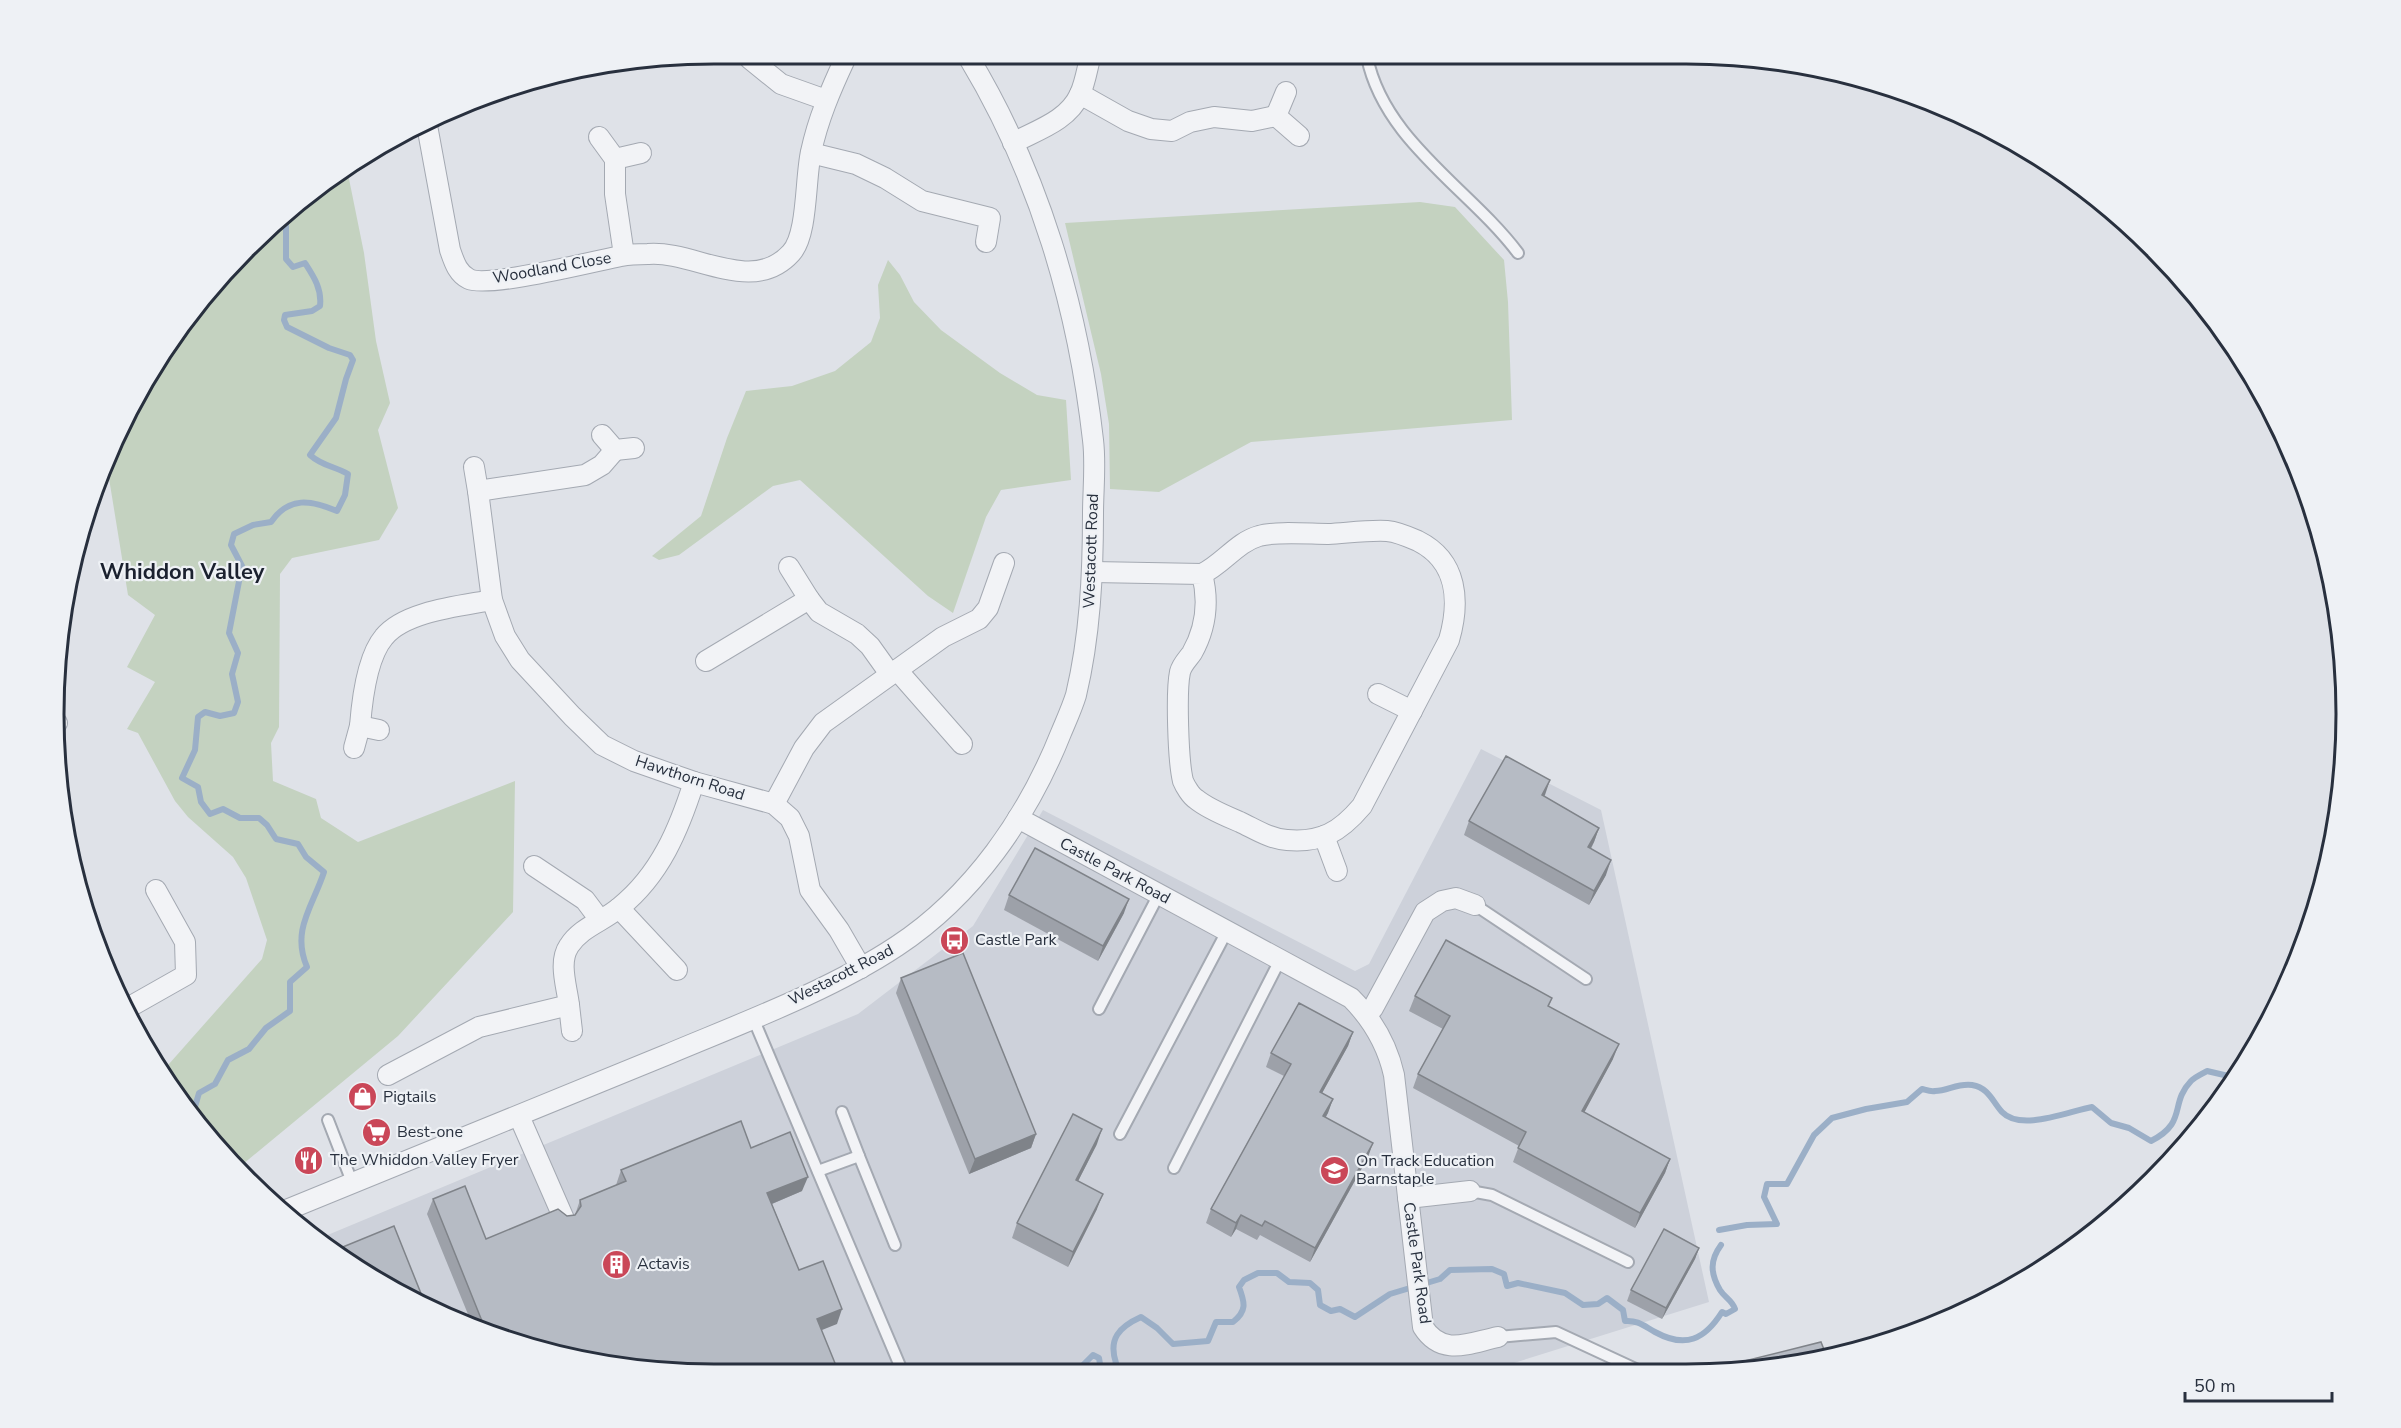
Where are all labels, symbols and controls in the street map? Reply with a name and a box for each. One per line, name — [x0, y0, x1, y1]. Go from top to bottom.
street label: Woodland Close — [491, 247, 613, 289]
street label: Westacott Road — [1078, 493, 1104, 609]
district label: Whiddon Valley — [100, 557, 265, 587]
street label: Hawthorn Road — [632, 750, 748, 806]
street label: Castle Park Road — [1056, 832, 1174, 910]
bus stop icon: Castle Park — [938, 924, 970, 956]
place label: Castle Park — [975, 929, 1057, 951]
street label: Westacott Road — [785, 939, 897, 1011]
shop icon: Pigtails — [346, 1081, 378, 1113]
place label: Pigtails — [383, 1086, 436, 1108]
supermarket icon: Best-one — [360, 1116, 392, 1148]
place label: Best-one — [397, 1121, 463, 1143]
restaurant icon: The Whiddon Valley Fryer — [293, 1144, 325, 1176]
place label: The Whiddon Valley Fryer — [330, 1149, 519, 1171]
place label: On Track Education Barnstaple — [1356, 1150, 1494, 1190]
school or university icon: On Track Education Barnstaple — [1319, 1154, 1351, 1186]
street label: Castle Park Road — [1398, 1201, 1436, 1325]
building icon: Actavis — [600, 1248, 632, 1280]
place label: Actavis — [637, 1253, 690, 1275]
scale bar — [2185, 1365, 2332, 1403]
text: 50 m — [2194, 1374, 2236, 1398]

